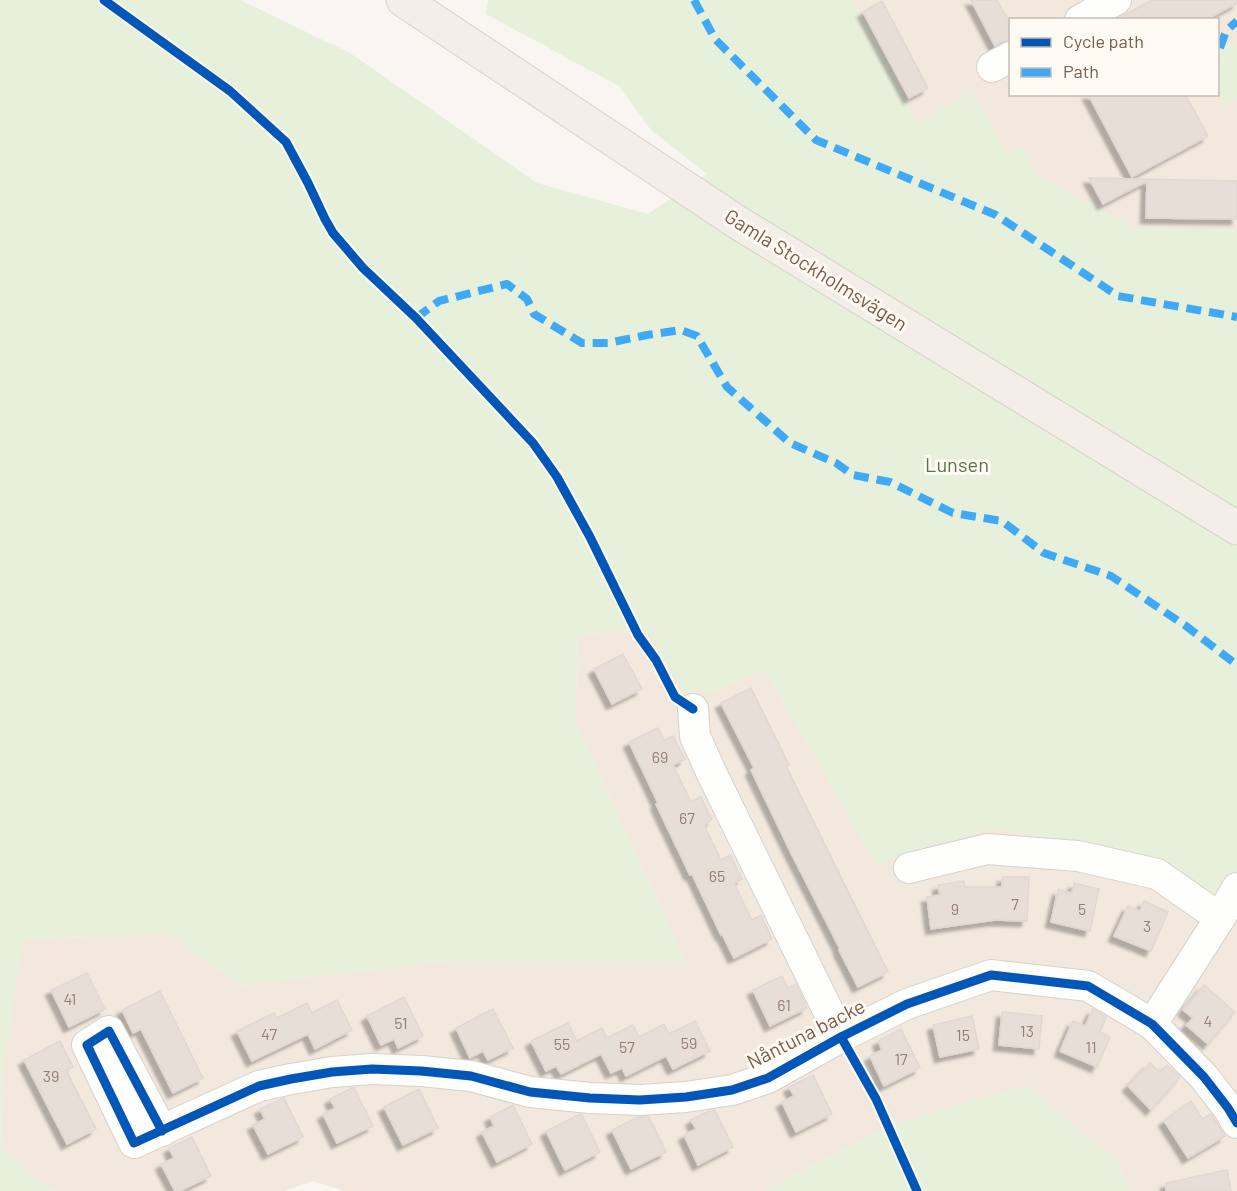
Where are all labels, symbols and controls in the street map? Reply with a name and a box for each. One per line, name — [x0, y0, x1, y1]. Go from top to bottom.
legend — [1009, 18, 1219, 96]
text: Cycle path — [1063, 30, 1144, 52]
text: Path — [1063, 60, 1099, 82]
street label: Gamla Stockholmsvägen — [721, 203, 912, 335]
park label: Lunsen — [925, 452, 989, 476]
house number: 69 — [652, 747, 668, 766]
house number: 67 — [679, 808, 695, 827]
house number: 65 — [709, 866, 725, 885]
house number: 7 — [1011, 894, 1019, 913]
house number: 9 — [951, 899, 959, 918]
house number: 5 — [1078, 899, 1086, 918]
house number: 3 — [1143, 916, 1151, 935]
house number: 41 — [64, 989, 76, 1008]
street label: Nåntuna backe — [742, 993, 869, 1073]
house number: 61 — [777, 995, 791, 1014]
house number: 4 — [1204, 1011, 1212, 1030]
house number: 51 — [394, 1013, 408, 1032]
house number: 13 — [1020, 1021, 1034, 1040]
house number: 47 — [261, 1024, 277, 1043]
house number: 15 — [956, 1025, 970, 1044]
house number: 59 — [681, 1033, 697, 1052]
house number: 55 — [554, 1034, 570, 1053]
house number: 57 — [619, 1037, 635, 1056]
house number: 11 — [1085, 1037, 1097, 1056]
house number: 17 — [894, 1049, 908, 1068]
house number: 39 — [43, 1066, 59, 1085]

